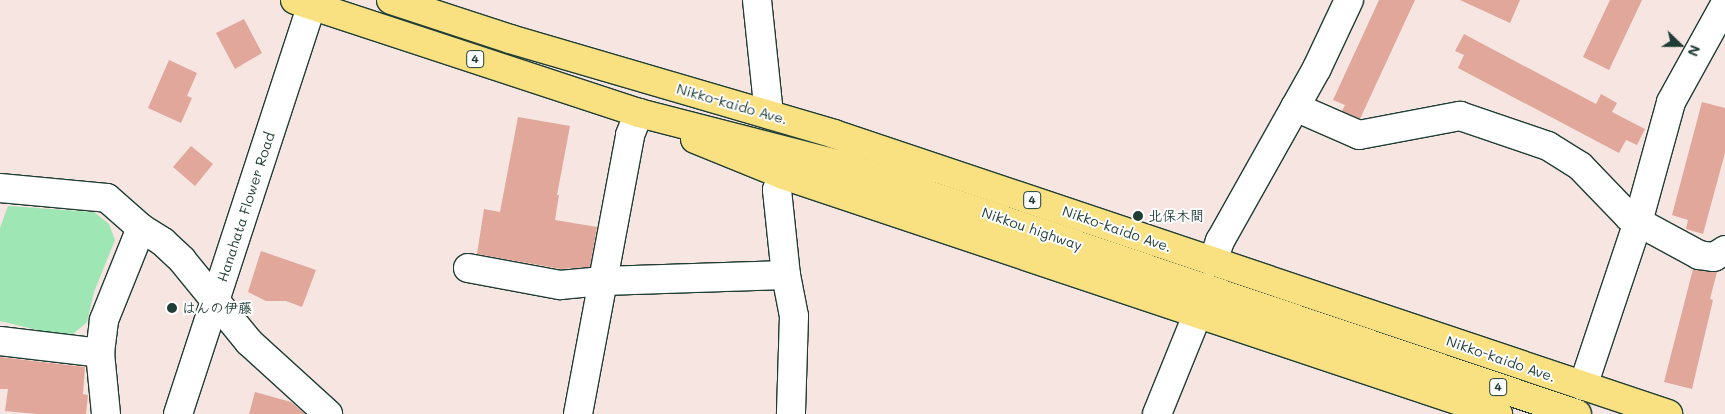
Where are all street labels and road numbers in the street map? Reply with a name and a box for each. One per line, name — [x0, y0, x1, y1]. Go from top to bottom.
road number: 4 — [465, 50, 485, 68]
street label: Nikko-kaido Ave. — [675, 80, 789, 128]
street label: Hanahata Flower Road — [214, 130, 278, 284]
road number: 4 — [1022, 190, 1042, 210]
street label: Nikko-kaido Ave. — [1060, 202, 1174, 256]
street label: Nikkou highway — [980, 204, 1084, 254]
street label: Nikko-kaido Ave. — [1444, 332, 1558, 386]
road number: 4 — [1488, 378, 1508, 397]

